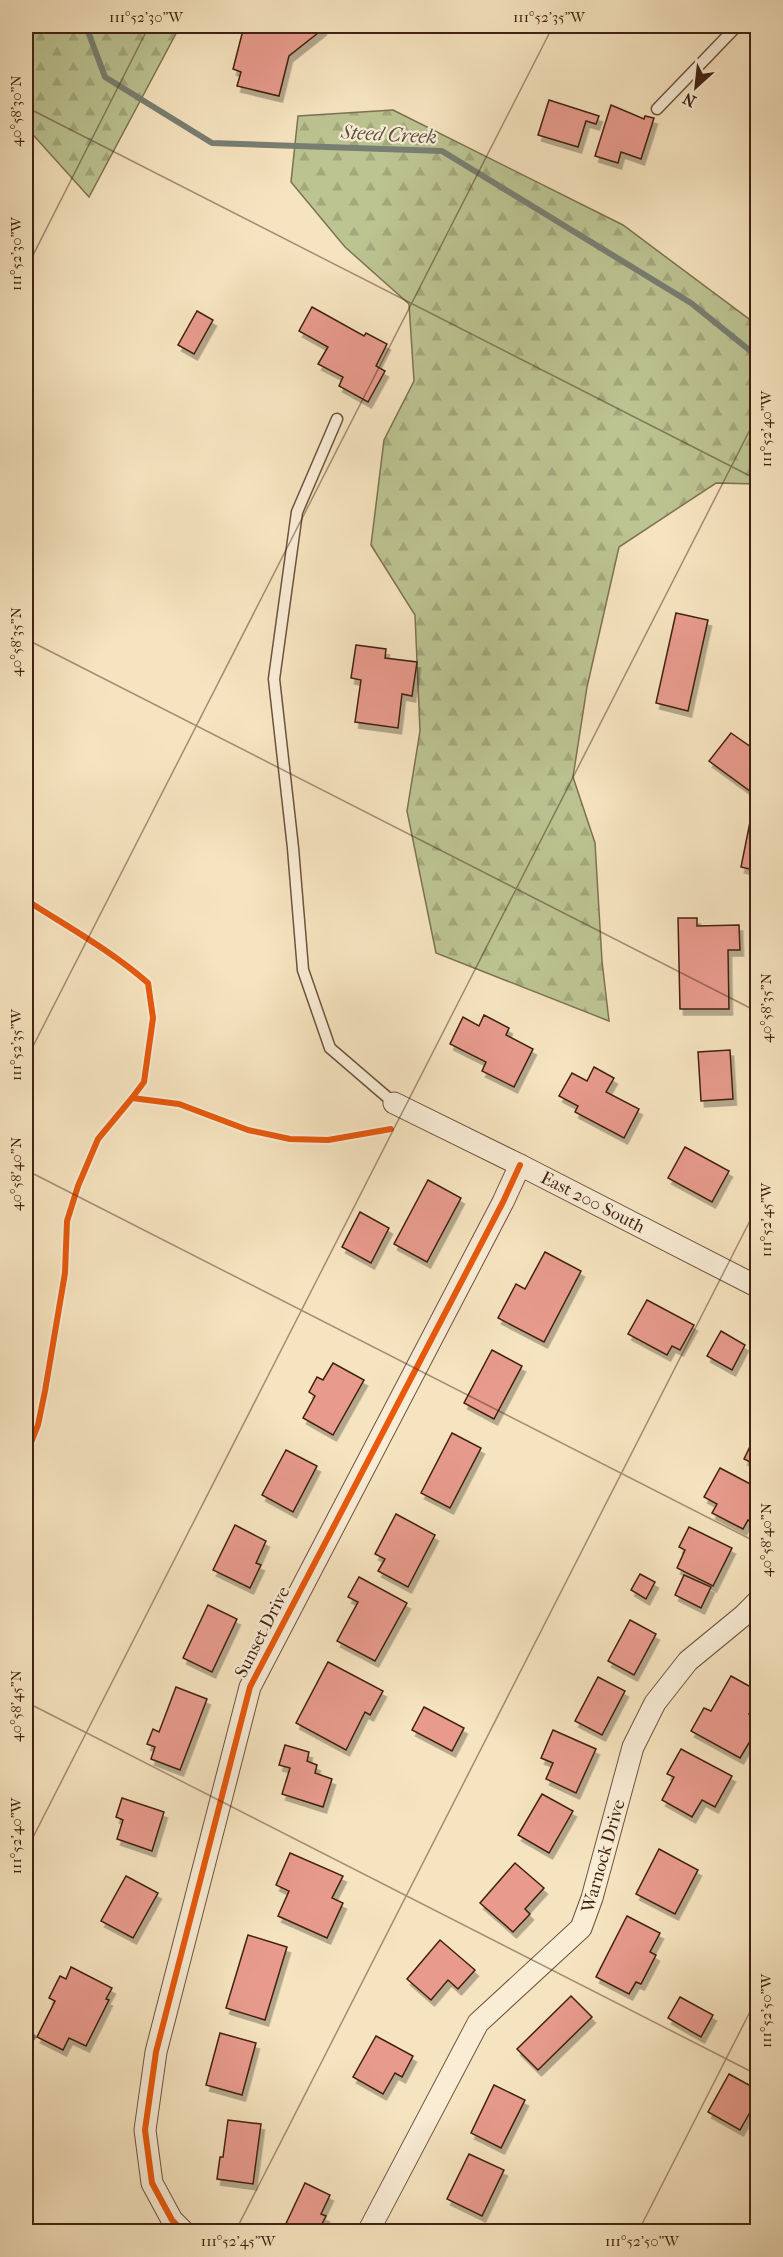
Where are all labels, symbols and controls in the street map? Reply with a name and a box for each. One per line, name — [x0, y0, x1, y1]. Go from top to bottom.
text: 111°52'30"W — [109, 8, 184, 26]
text: 111°52'35"W — [513, 8, 586, 26]
north arrow — [666, 57, 726, 117]
text: 40°58'30"N — [7, 75, 25, 147]
text: N — [679, 88, 699, 111]
water label: Steed Creek — [339, 120, 437, 148]
text: 111°52'30"W — [7, 216, 25, 291]
text: 111°52'40"W — [757, 389, 775, 467]
text: 40°58'35"N — [7, 607, 25, 677]
text: 40°58'35"N — [757, 973, 775, 1043]
text: 111°52'35"W — [7, 1008, 25, 1081]
text: 40°58'40"N — [7, 1136, 25, 1211]
street label: East 200 South — [537, 1167, 648, 1238]
text: 111°52'45"W — [757, 1181, 775, 1257]
text: 40°58'40"N — [757, 1502, 775, 1577]
street label: Sunset Drive — [230, 1583, 294, 1681]
text: 40°58'45"N — [7, 1669, 25, 1742]
text: 111°52'40"W — [7, 1796, 25, 1874]
street label: Warnock Drive — [577, 1797, 630, 1916]
text: 111°52'50"W — [757, 1973, 775, 2048]
text: 111°52'45"W — [201, 2232, 277, 2250]
text: 111°52'50"W — [605, 2232, 680, 2250]

